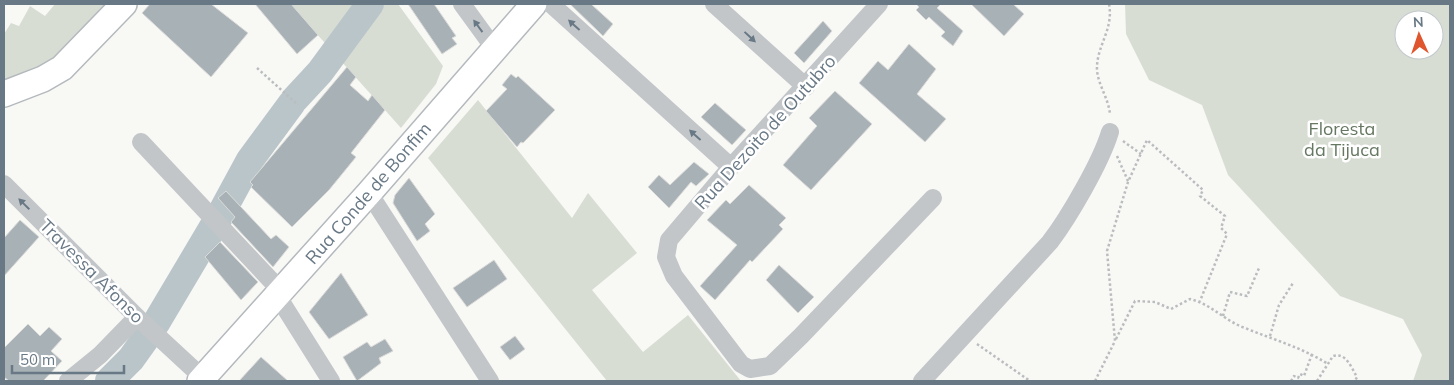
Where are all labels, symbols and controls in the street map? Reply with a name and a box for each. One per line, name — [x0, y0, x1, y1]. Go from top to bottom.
north arrow — [1394, 10, 1444, 60]
text: N — [1413, 13, 1424, 31]
one-way arrow — [473, 19, 483, 33]
one-way arrow — [569, 19, 581, 31]
one-way arrow — [744, 31, 756, 43]
street label: Rua Dezoito de Outubro — [689, 50, 841, 214]
street label: Rua Conde de Bonfim — [300, 117, 436, 269]
park label: Floresta da Tijuca — [1304, 117, 1380, 161]
one-way arrow — [688, 129, 701, 140]
one-way arrow — [19, 199, 31, 211]
street label: Travessa Afonso — [35, 214, 149, 328]
scale bar — [12, 342, 125, 374]
text: 50 m — [20, 350, 55, 369]

